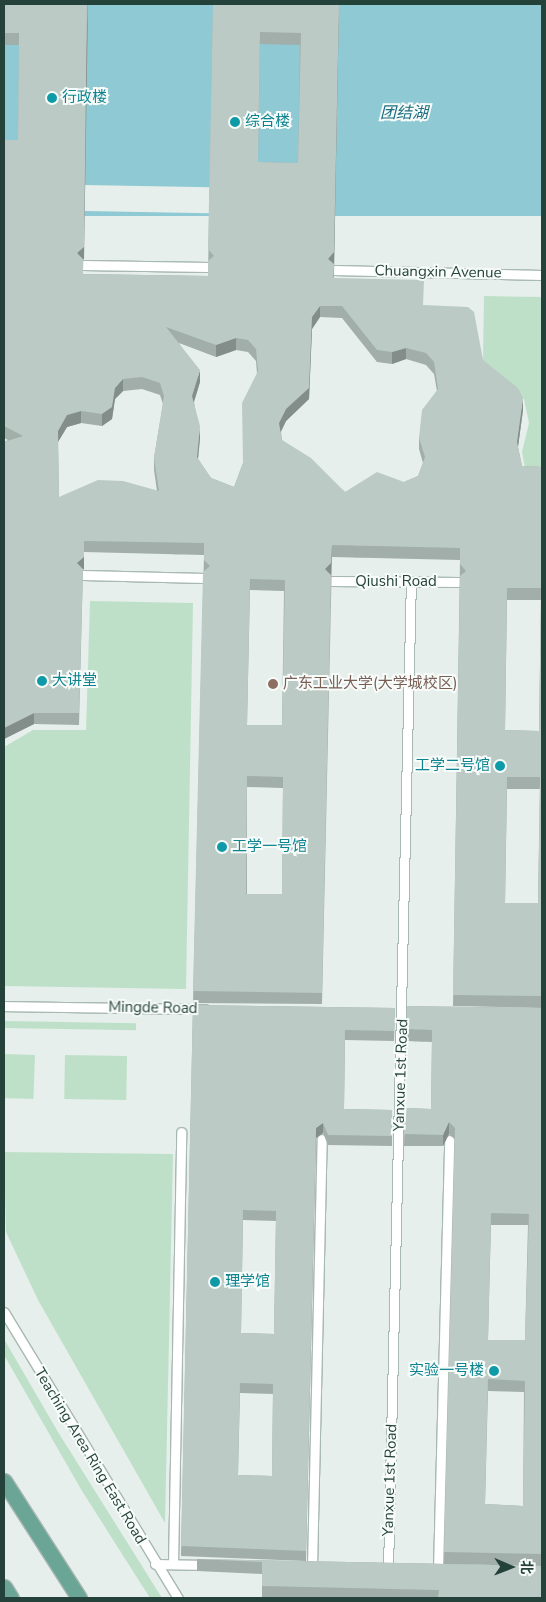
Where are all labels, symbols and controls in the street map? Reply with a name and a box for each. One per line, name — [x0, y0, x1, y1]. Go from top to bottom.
place label: 行政楼 — [62, 89, 107, 107]
marker: 行政楼 — [46, 92, 58, 104]
water label: 团结湖 — [380, 103, 428, 123]
place label: 综合楼 — [245, 113, 290, 131]
marker: 综合楼 — [229, 116, 241, 128]
street label: Chuangxin Avenue — [374, 262, 502, 282]
street label: Qiushi Road — [355, 573, 437, 591]
place label: 大讲堂 — [52, 672, 97, 690]
marker: 大讲堂 — [36, 675, 48, 687]
place label: 广东工业大学(大学城校区) — [283, 675, 458, 693]
marker: 广东工业大学(大学城校区) — [267, 678, 279, 690]
place label: 工学二号馆 — [415, 757, 490, 775]
marker: 工学二号馆 — [494, 760, 506, 772]
place label: 工学一号馆 — [232, 838, 307, 856]
marker: 工学一号馆 — [216, 841, 228, 853]
street label: Mingde Road — [108, 998, 198, 1018]
street label: Yanxue 1st Road — [390, 1018, 412, 1132]
place label: 理学馆 — [225, 1273, 270, 1291]
marker: 理学馆 — [209, 1276, 221, 1288]
place label: 实验一号楼 — [409, 1362, 484, 1380]
street label: Teaching Area Ring East Road — [30, 1365, 150, 1547]
marker: 实验一号楼 — [488, 1365, 500, 1377]
street label: Yanxue 1st Road — [379, 1423, 401, 1537]
north arrow — [486, 1542, 536, 1592]
text: 北 — [517, 1560, 536, 1574]

